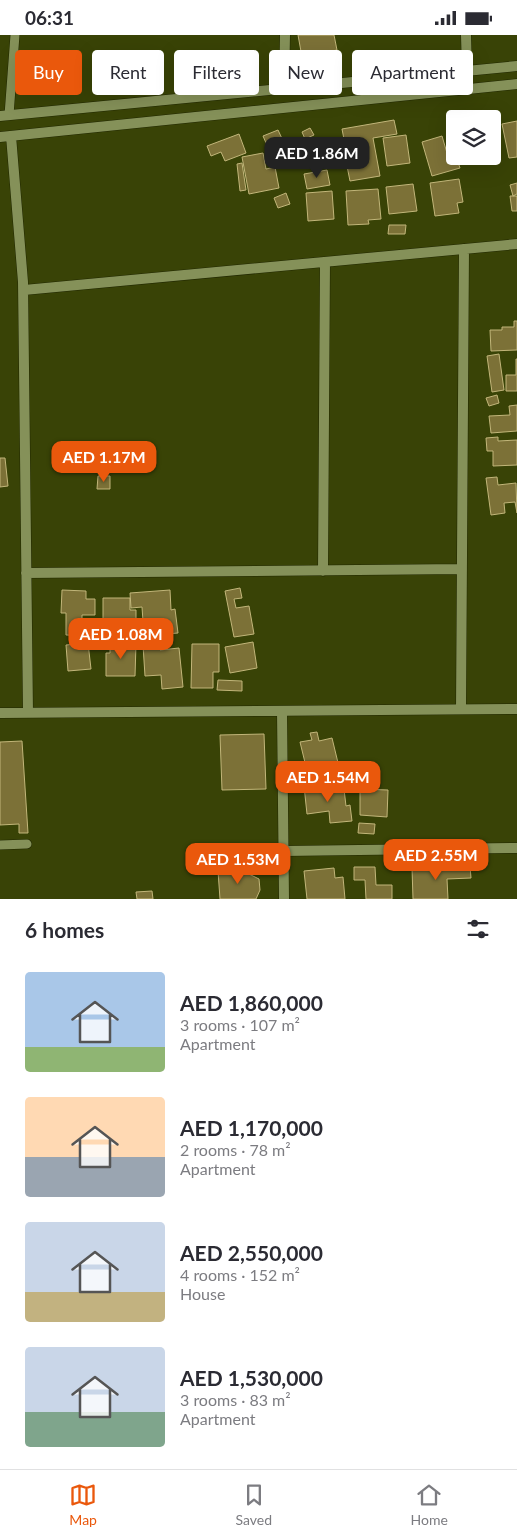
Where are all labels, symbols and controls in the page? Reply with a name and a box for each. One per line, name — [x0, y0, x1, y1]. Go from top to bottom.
text: 06:31 — [25, 6, 74, 29]
chip: Buy — [15, 50, 82, 95]
chip: Rent — [92, 50, 164, 95]
chip: Filters — [174, 50, 259, 95]
chip: New — [269, 50, 342, 95]
chip: Apartment — [352, 50, 473, 95]
map controls — [446, 110, 501, 165]
button: layers — [446, 110, 501, 165]
pin: AED 1.86M — [260, 137, 374, 179]
text: AED 1.86M — [275, 143, 359, 162]
pin: AED 1.17M — [47, 441, 161, 483]
text: AED 1.17M — [62, 447, 146, 466]
pin: AED 1.08M — [64, 617, 178, 660]
text: AED 1.08M — [79, 624, 163, 643]
pin: AED 1.54M — [271, 761, 385, 803]
text: AED 1.54M — [286, 767, 370, 786]
pin: AED 2.55M — [379, 839, 493, 881]
pin: AED 1.53M — [181, 843, 295, 885]
text: AED 2.55M — [394, 845, 478, 864]
text: AED 1.53M — [196, 849, 280, 868]
icon: filters — [464, 915, 492, 943]
text: 6 homes — [25, 917, 104, 942]
text: AED 1,860,000 — [180, 990, 323, 1015]
icon: home — [65, 992, 125, 1052]
text: 3 rooms · 107 m² — [180, 1015, 300, 1034]
text: Apartment — [180, 1034, 255, 1053]
text: AED 1,170,000 — [180, 1115, 323, 1140]
icon: home — [65, 1117, 125, 1177]
text: 2 rooms · 78 m² — [180, 1140, 291, 1159]
text: Apartment — [180, 1159, 255, 1178]
text: AED 2,550,000 — [180, 1240, 323, 1265]
icon: home — [65, 1242, 125, 1302]
text: 4 rooms · 152 m² — [180, 1265, 300, 1284]
text: House — [180, 1284, 225, 1303]
text: AED 1,530,000 — [180, 1365, 323, 1390]
icon: home — [65, 1367, 125, 1427]
text: 3 rooms · 83 m² — [180, 1390, 291, 1409]
text: Apartment — [180, 1409, 255, 1428]
tab: Map — [69, 1481, 97, 1528]
tab: Saved — [236, 1481, 272, 1528]
tab: Home — [410, 1481, 448, 1528]

